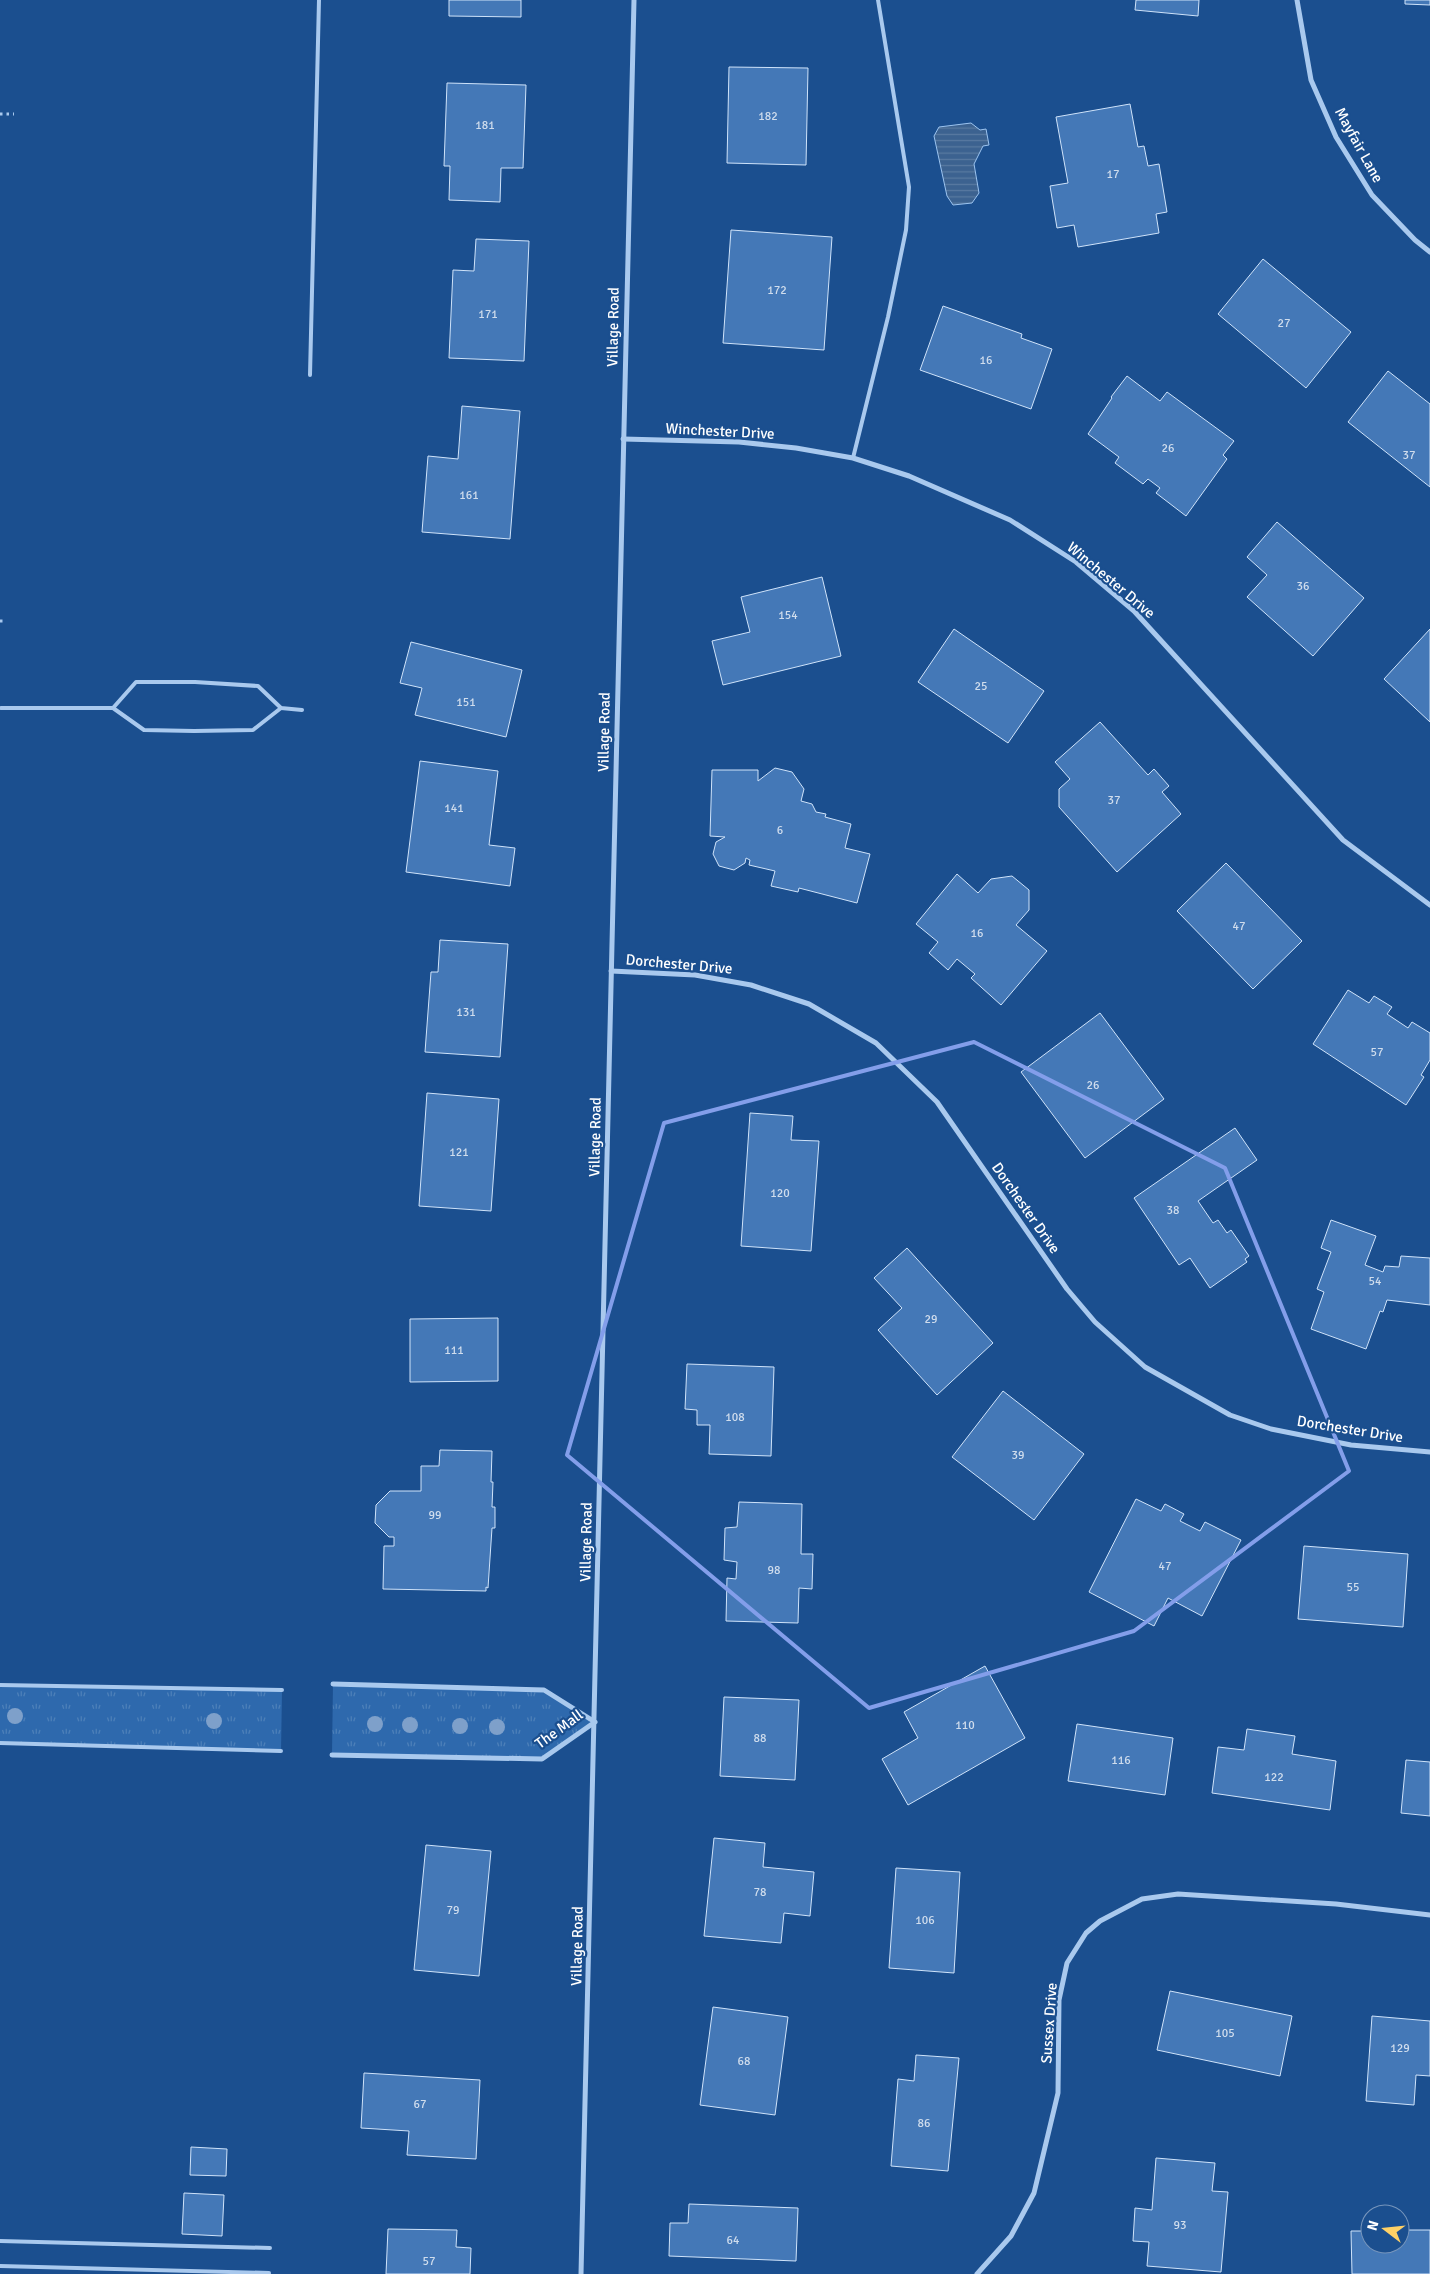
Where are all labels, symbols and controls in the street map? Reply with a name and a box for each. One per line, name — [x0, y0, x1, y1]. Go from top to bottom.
street label: Mayfair Lane — [1331, 104, 1387, 186]
house number: 182 — [758, 109, 778, 124]
house number: 181 — [475, 118, 495, 133]
house number: 17 — [1107, 167, 1119, 182]
house number: 172 — [767, 283, 787, 298]
street label: Village Road — [603, 287, 623, 367]
house number: 171 — [478, 307, 498, 322]
house number: 27 — [1278, 316, 1290, 331]
house number: 16 — [980, 353, 992, 368]
street label: Winchester Drive — [665, 419, 775, 443]
house number: 26 — [1162, 441, 1174, 456]
house number: 37 — [1403, 448, 1415, 463]
house number: 161 — [459, 488, 479, 503]
street label: Winchester Drive — [1063, 538, 1159, 622]
house number: 36 — [1297, 579, 1309, 594]
house number: 154 — [778, 608, 798, 623]
house number: 25 — [975, 679, 987, 694]
street label: Village Road — [594, 692, 614, 772]
house number: 151 — [456, 695, 476, 710]
house number: 37 — [1108, 793, 1120, 808]
house number: 141 — [444, 801, 464, 816]
house number: 6 — [777, 823, 783, 838]
house number: 47 — [1233, 919, 1245, 934]
house number: 16 — [971, 926, 983, 941]
street label: Dorchester Drive — [625, 950, 733, 978]
house number: 131 — [456, 1005, 476, 1020]
house number: 57 — [1371, 1045, 1383, 1060]
house number: 26 — [1087, 1078, 1099, 1093]
street label: Village Road — [585, 1097, 605, 1177]
house number: 121 — [449, 1145, 469, 1160]
street label: Dorchester Drive — [988, 1159, 1064, 1257]
house number: 120 — [770, 1186, 790, 1201]
house number: 38 — [1167, 1203, 1179, 1218]
house number: 54 — [1369, 1274, 1382, 1289]
house number: 29 — [925, 1312, 937, 1327]
house number: 111 — [444, 1343, 464, 1358]
house number: 108 — [725, 1410, 745, 1425]
street label: Dorchester Drive — [1296, 1412, 1404, 1446]
house number: 39 — [1012, 1448, 1024, 1463]
street label: Village Road — [576, 1502, 596, 1582]
house number: 99 — [429, 1508, 441, 1523]
house number: 47 — [1159, 1559, 1171, 1574]
house number: 98 — [768, 1563, 780, 1578]
house number: 55 — [1347, 1580, 1359, 1595]
street label: The Mall — [532, 1706, 586, 1752]
house number: 110 — [955, 1718, 975, 1733]
house number: 88 — [754, 1731, 766, 1746]
house number: 116 — [1111, 1753, 1131, 1768]
house number: 122 — [1264, 1770, 1284, 1785]
house number: 78 — [754, 1885, 766, 1900]
house number: 79 — [447, 1903, 459, 1918]
street label: Village Road — [567, 1906, 587, 1986]
house number: 106 — [915, 1913, 935, 1928]
street label: Sussex Drive — [1037, 1982, 1061, 2064]
house number: 105 — [1215, 2026, 1235, 2041]
house number: 129 — [1390, 2041, 1410, 2056]
house number: 68 — [738, 2054, 750, 2069]
house number: 67 — [414, 2097, 426, 2112]
house number: 86 — [918, 2116, 930, 2131]
north arrow — [1360, 2204, 1410, 2254]
house number: 93 — [1174, 2218, 1186, 2233]
text: N — [1363, 2219, 1382, 2233]
house number: 64 — [727, 2233, 740, 2248]
house number: 57 — [423, 2254, 435, 2269]

